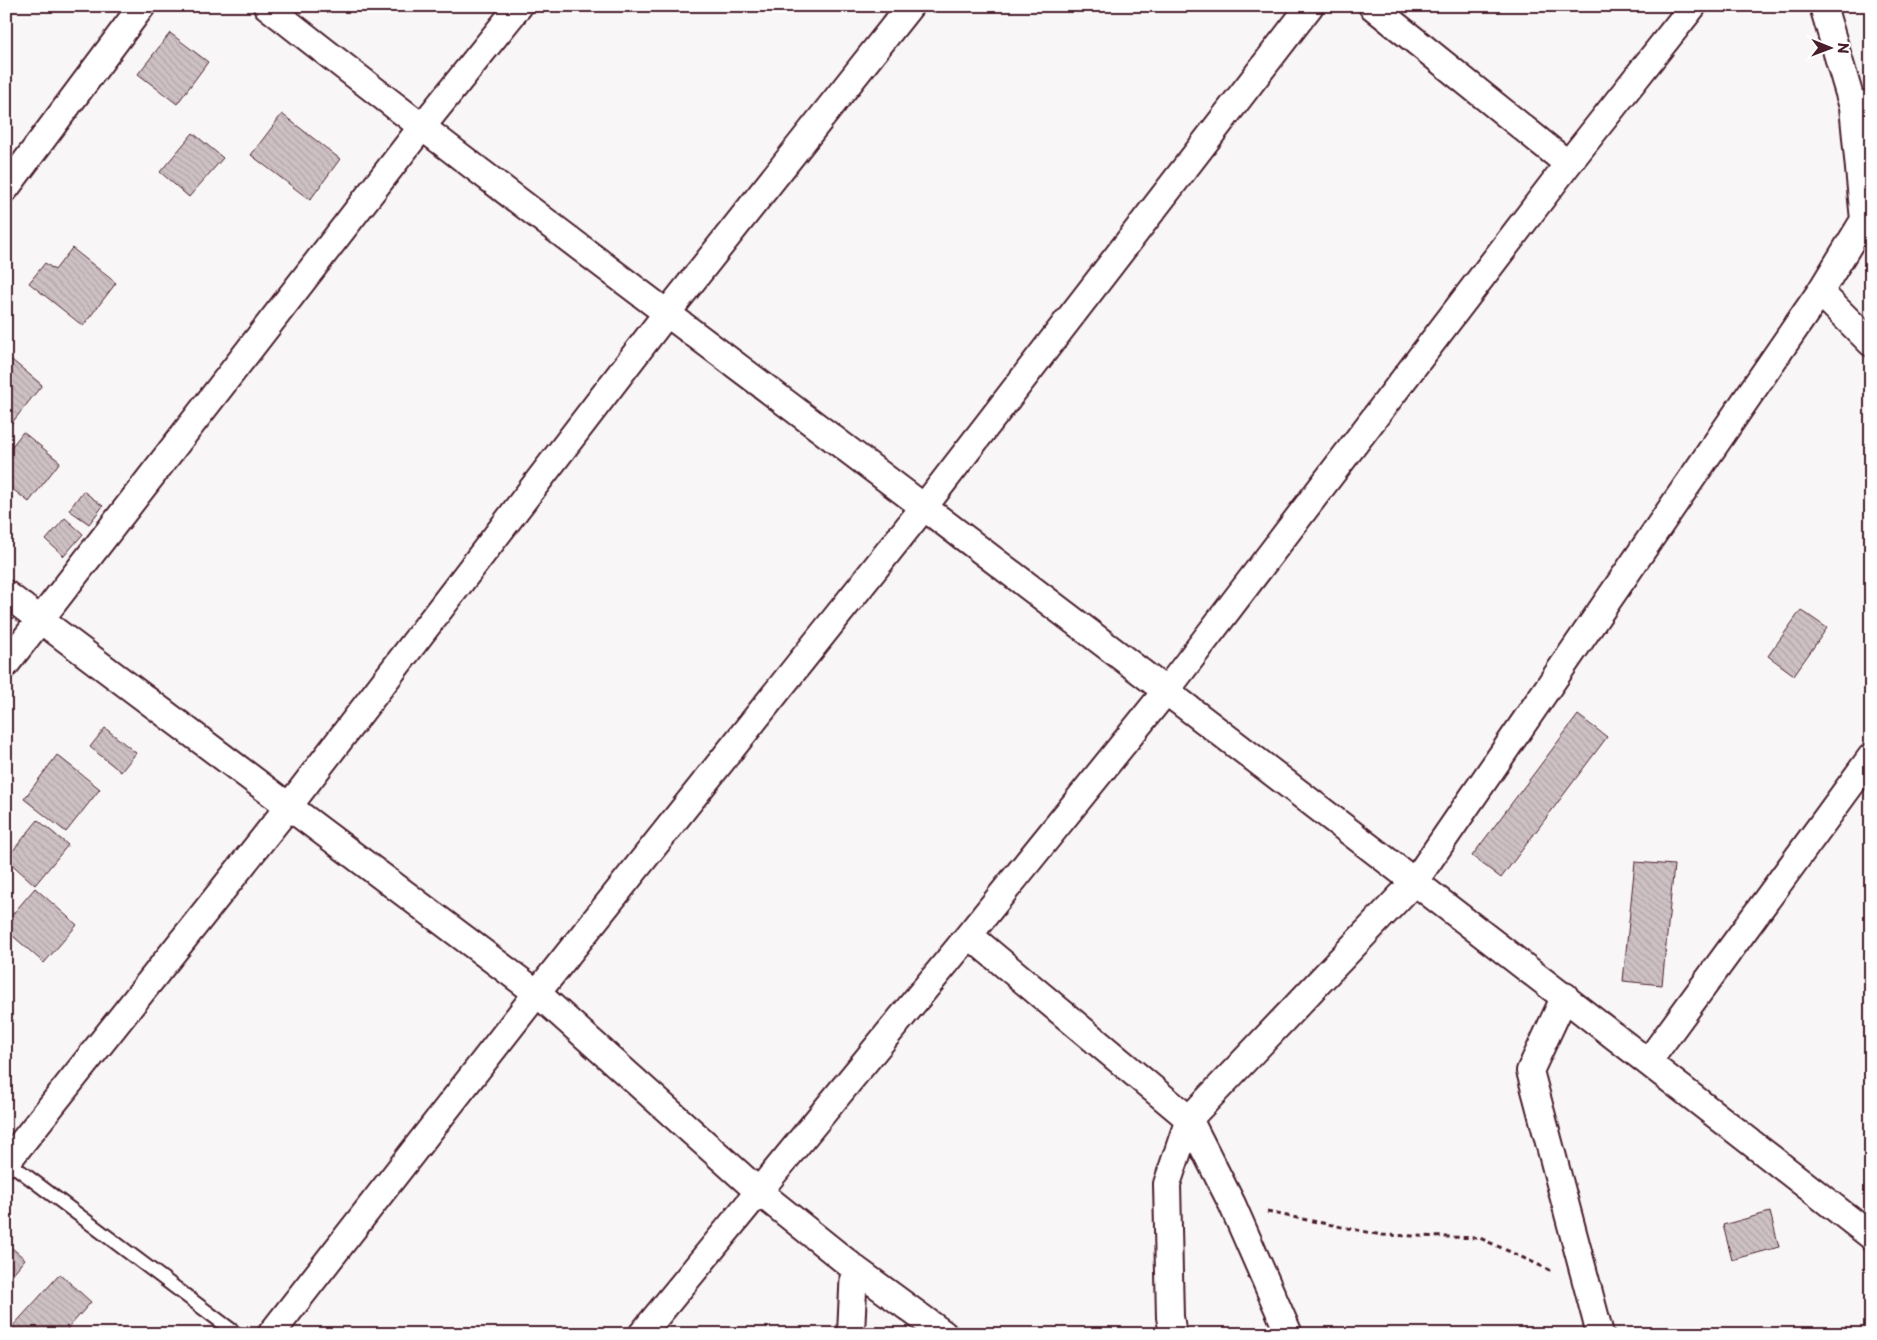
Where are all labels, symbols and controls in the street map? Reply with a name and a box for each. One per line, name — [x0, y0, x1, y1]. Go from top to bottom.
north arrow — [1804, 22, 1854, 72]
text: N — [1833, 43, 1854, 54]

